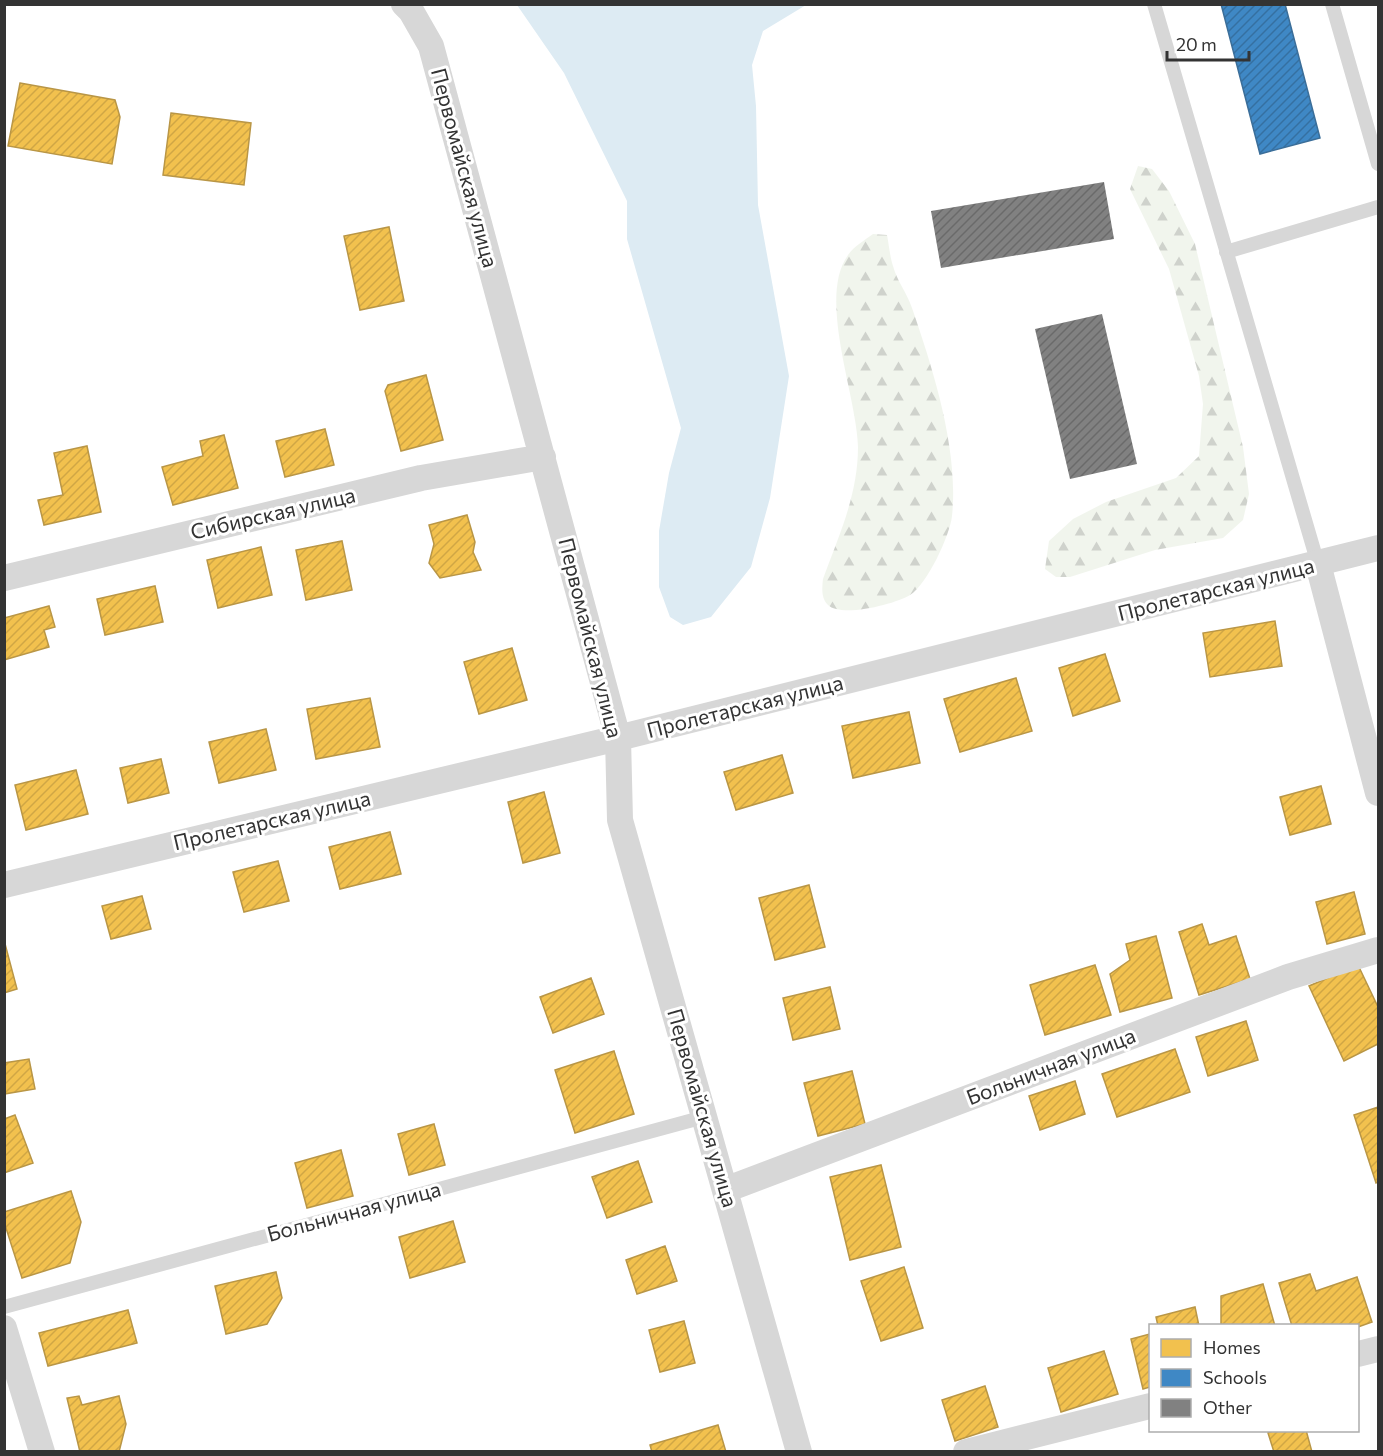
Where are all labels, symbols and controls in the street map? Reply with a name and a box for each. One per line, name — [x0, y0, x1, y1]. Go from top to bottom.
scale bar — [1167, 24, 1250, 62]
text: 20 m — [1176, 33, 1217, 55]
street label: Первомайская улица — [427, 65, 504, 270]
street label: Сибирская улица — [188, 481, 358, 544]
street label: Первомайская улица — [554, 535, 628, 740]
street label: Пролетарская улица — [1115, 552, 1316, 625]
street label: Пролетарская улица — [644, 669, 845, 742]
street label: Пролетарская улица — [171, 785, 373, 854]
street label: Первомайская улица — [663, 1005, 744, 1210]
street label: Больничная улица — [962, 1022, 1138, 1109]
street label: Больничная улица — [264, 1175, 443, 1246]
legend — [1149, 1324, 1359, 1432]
text: Homes — [1203, 1336, 1261, 1358]
text: Schools — [1203, 1366, 1267, 1388]
text: Other — [1203, 1396, 1252, 1418]

